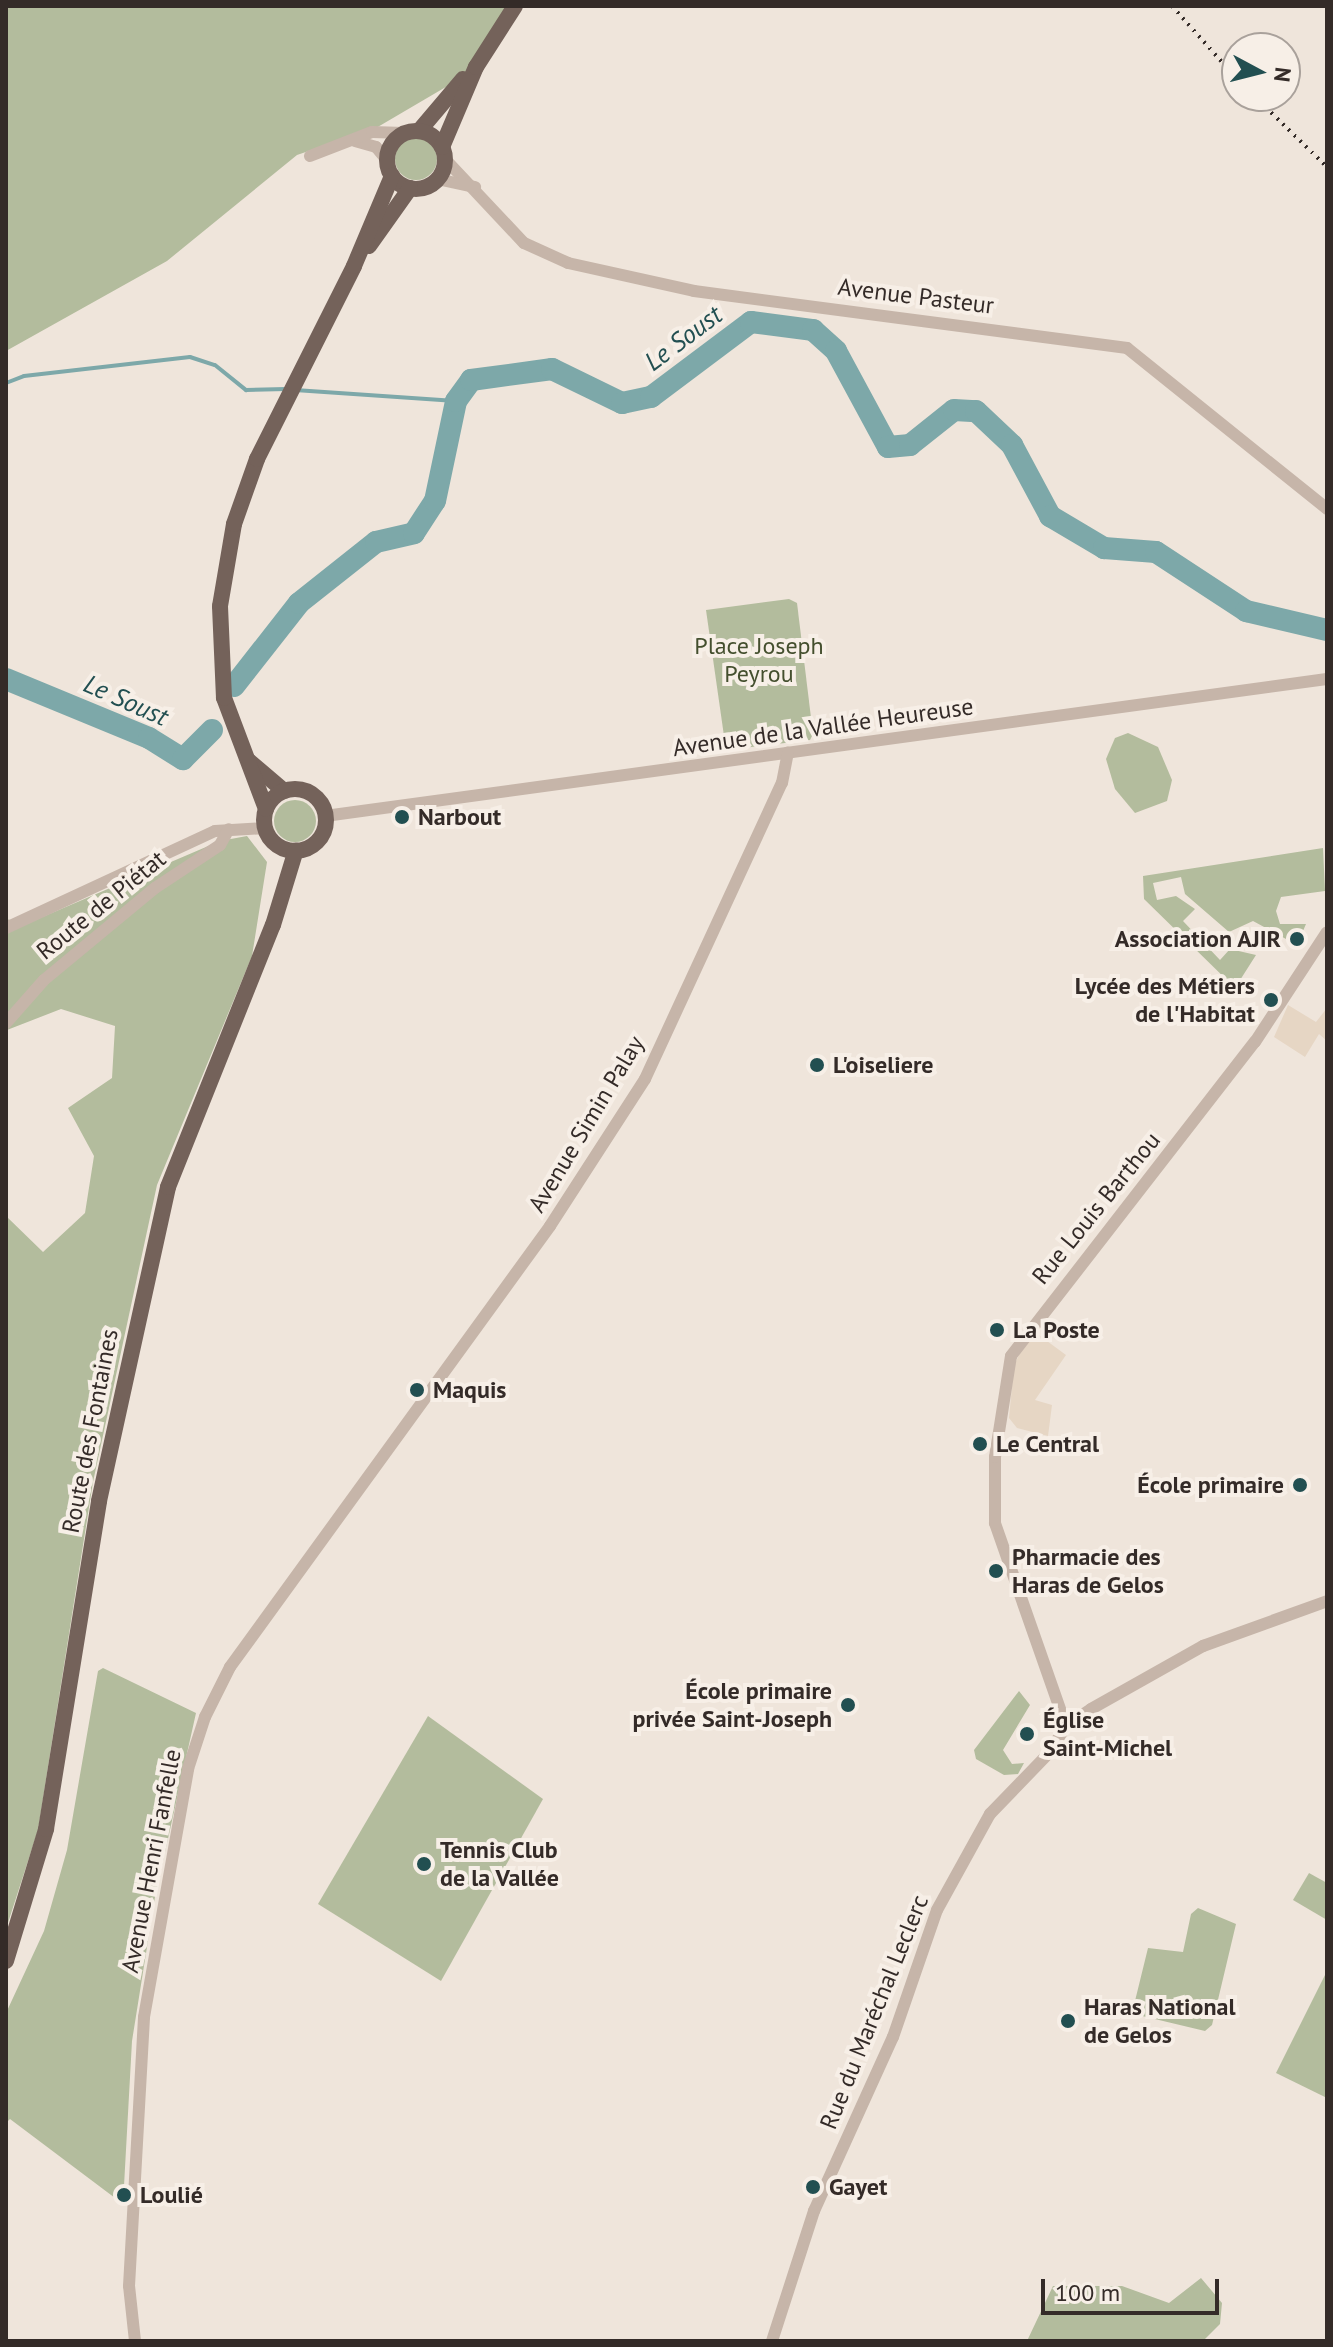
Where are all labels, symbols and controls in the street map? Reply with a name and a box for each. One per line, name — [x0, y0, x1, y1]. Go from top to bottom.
north arrow — [1221, 32, 1301, 112]
text: N — [1268, 66, 1298, 84]
street label: Avenue Pasteur — [836, 272, 996, 320]
water label: Le Soust — [638, 299, 728, 377]
park label: Place Joseph Peyrou — [694, 632, 824, 688]
water label: Le Soust — [79, 668, 173, 732]
street label: Avenue de la Vallée Heureuse — [671, 692, 975, 762]
place label: Narbout — [418, 803, 501, 831]
marker: Narbout — [393, 808, 411, 826]
street label: Route de Piétat — [31, 844, 171, 966]
place label: Association AJIR — [1114, 925, 1281, 953]
marker: Association AJIR — [1288, 930, 1306, 948]
place label: Lycée des Métiers de l'Habitat — [1075, 972, 1255, 1028]
marker: Lycée des Métiers de l'Habitat — [1262, 991, 1280, 1009]
street label: Avenue Simin Palay — [522, 1031, 650, 1217]
place label: L'oiseliere — [833, 1051, 934, 1079]
marker: L'oiseliere — [808, 1056, 826, 1074]
street label: Rue Louis Barthou — [1026, 1126, 1166, 1290]
place label: La Poste — [1013, 1316, 1100, 1344]
marker: La Poste — [988, 1321, 1006, 1339]
street label: Route des Fontaines — [56, 1327, 124, 1535]
place label: Maquis — [433, 1376, 506, 1404]
marker: Maquis — [408, 1381, 426, 1399]
place label: Le Central — [996, 1430, 1099, 1458]
marker: Le Central — [971, 1435, 989, 1453]
place label: École primaire — [1137, 1471, 1284, 1499]
marker: École primaire — [1291, 1476, 1309, 1494]
place label: Pharmacie des Haras de Gelos — [1012, 1543, 1164, 1599]
marker: Pharmacie des Haras de Gelos — [987, 1562, 1005, 1580]
place label: École primaire privée Saint-Joseph — [632, 1677, 832, 1733]
marker: École primaire privée Saint-Joseph — [839, 1696, 857, 1714]
place label: Église Saint-Michel — [1043, 1706, 1172, 1762]
marker: Église Saint-Michel — [1018, 1725, 1036, 1743]
street label: Avenue Henri Fanfelle — [115, 1747, 187, 1975]
place label: Tennis Club de la Vallée — [440, 1836, 560, 1892]
marker: Tennis Club de la Vallée — [415, 1855, 433, 1873]
street label: Rue du Maréchal Leclerc — [814, 1891, 934, 2133]
place label: Haras National de Gelos — [1084, 1993, 1235, 2049]
marker: Haras National de Gelos — [1059, 2012, 1077, 2030]
place label: Gayet — [829, 2173, 887, 2201]
marker: Gayet — [804, 2178, 822, 2196]
place label: Loulié — [140, 2181, 203, 2209]
marker: Loulié — [115, 2186, 133, 2204]
scale bar — [1045, 2263, 1223, 2313]
text: 100 m — [1055, 2277, 1120, 2308]

